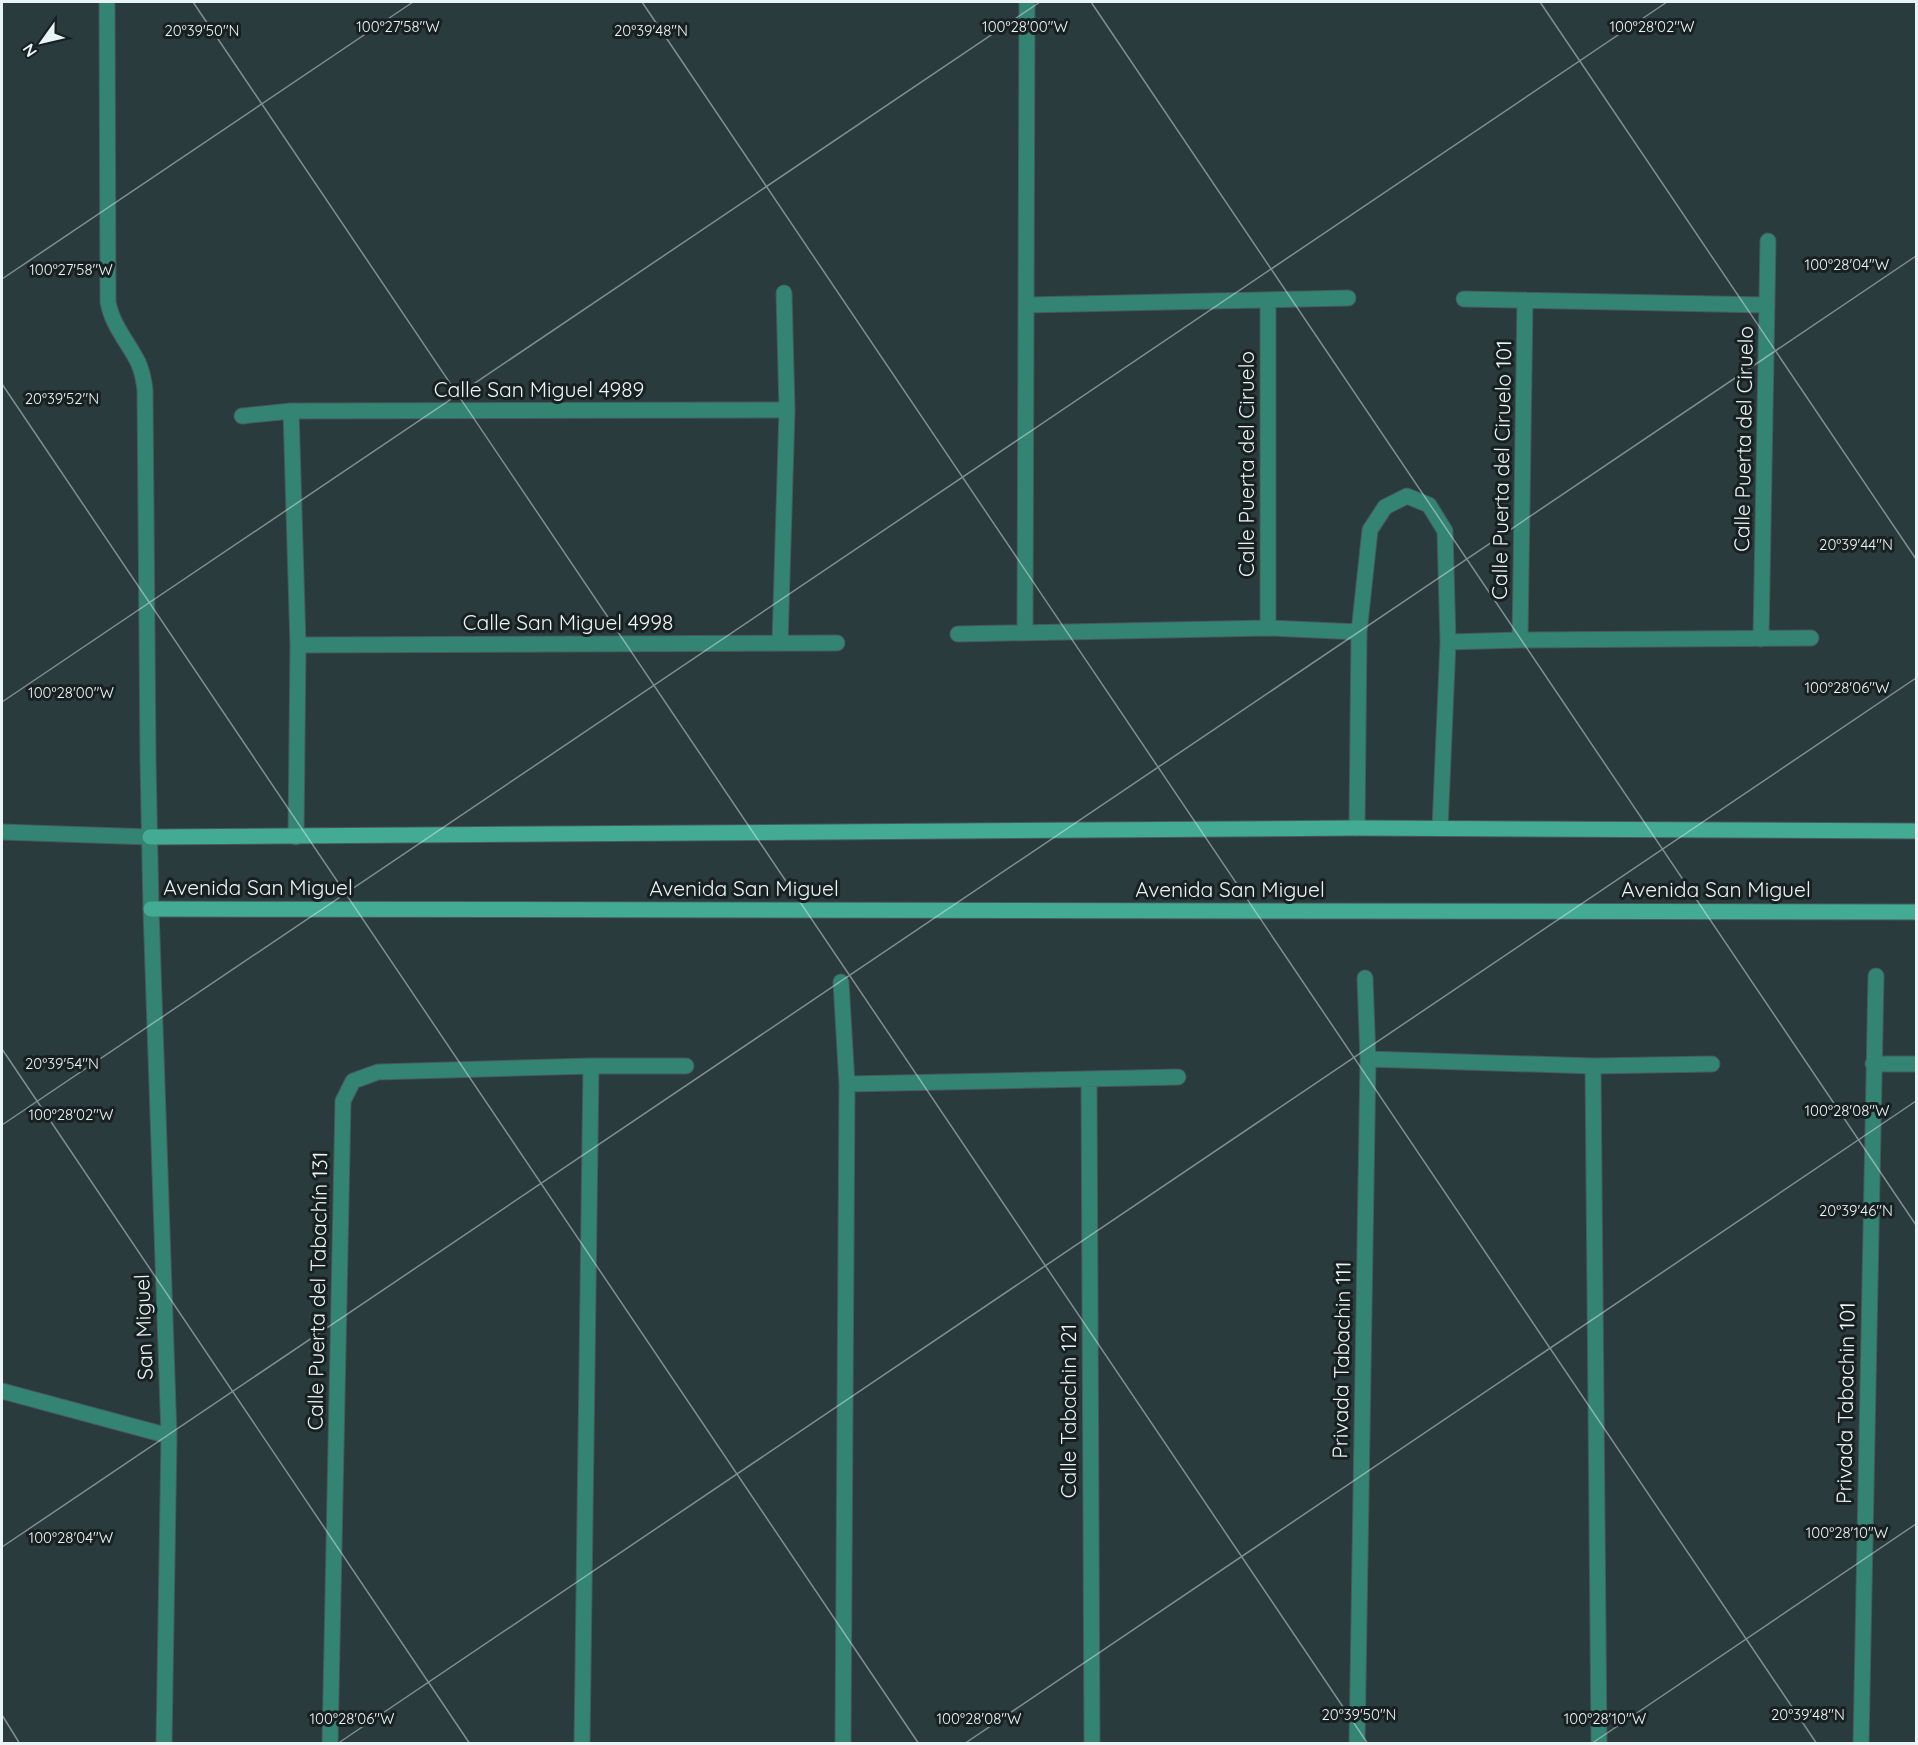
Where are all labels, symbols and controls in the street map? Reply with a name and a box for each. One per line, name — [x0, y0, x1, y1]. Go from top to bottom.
north arrow — [12, 12, 72, 72]
text: 100°27'58"W — [356, 17, 440, 36]
text: 100°28'00"W — [982, 17, 1068, 36]
text: 100°28'02"W — [1609, 17, 1695, 36]
text: 20°39'50"N — [164, 21, 240, 40]
text: 20°39'48"N — [614, 21, 688, 40]
text: N — [18, 40, 41, 61]
text: 100°28'04"W — [1805, 255, 1890, 274]
text: 100°27'58"W — [29, 260, 113, 279]
street label: Calle Puerta del Ciruelo — [1728, 326, 1758, 552]
street label: Calle Puerta del Ciruelo 101 — [1486, 340, 1516, 600]
street label: Calle Puerta del Ciruelo — [1233, 351, 1259, 577]
street label: Calle San Miguel 4989 — [434, 376, 644, 402]
text: 20°39'52"N — [25, 389, 99, 408]
text: 20°39'44"N — [1819, 535, 1893, 554]
street label: Calle San Miguel 4998 — [463, 609, 673, 635]
text: 100°28'06"W — [1805, 678, 1890, 697]
text: 100°28'00"W — [28, 683, 114, 702]
street label: Avenida San Miguel — [163, 874, 353, 900]
street label: Avenida San Miguel — [649, 875, 839, 901]
street label: Avenida San Miguel — [1135, 876, 1325, 902]
street label: Avenida San Miguel — [1621, 876, 1811, 902]
text: 20°39'54"N — [25, 1054, 99, 1073]
text: 100°28'08"W — [1805, 1101, 1890, 1120]
text: 100°28'02"W — [28, 1105, 114, 1124]
street label: Calle Puerta del Tabachín 131 — [302, 1151, 332, 1431]
text: 20°39'46"N — [1819, 1201, 1893, 1220]
street label: Privada Tabachin 111 — [1326, 1261, 1356, 1459]
street label: San Miguel — [128, 1274, 158, 1380]
street label: Privada Tabachin 101 — [1830, 1302, 1860, 1504]
street label: Calle Tabachin 121 — [1055, 1324, 1081, 1498]
text: 100°28'10"W — [1806, 1523, 1889, 1542]
text: 100°28'04"W — [29, 1528, 114, 1547]
text: 20°39'50"N — [1321, 1705, 1397, 1724]
text: 20°39'48"N — [1771, 1705, 1845, 1724]
text: 100°28'06"W — [310, 1709, 395, 1728]
text: 100°28'08"W — [937, 1709, 1022, 1728]
text: 100°28'10"W — [1564, 1709, 1647, 1728]

